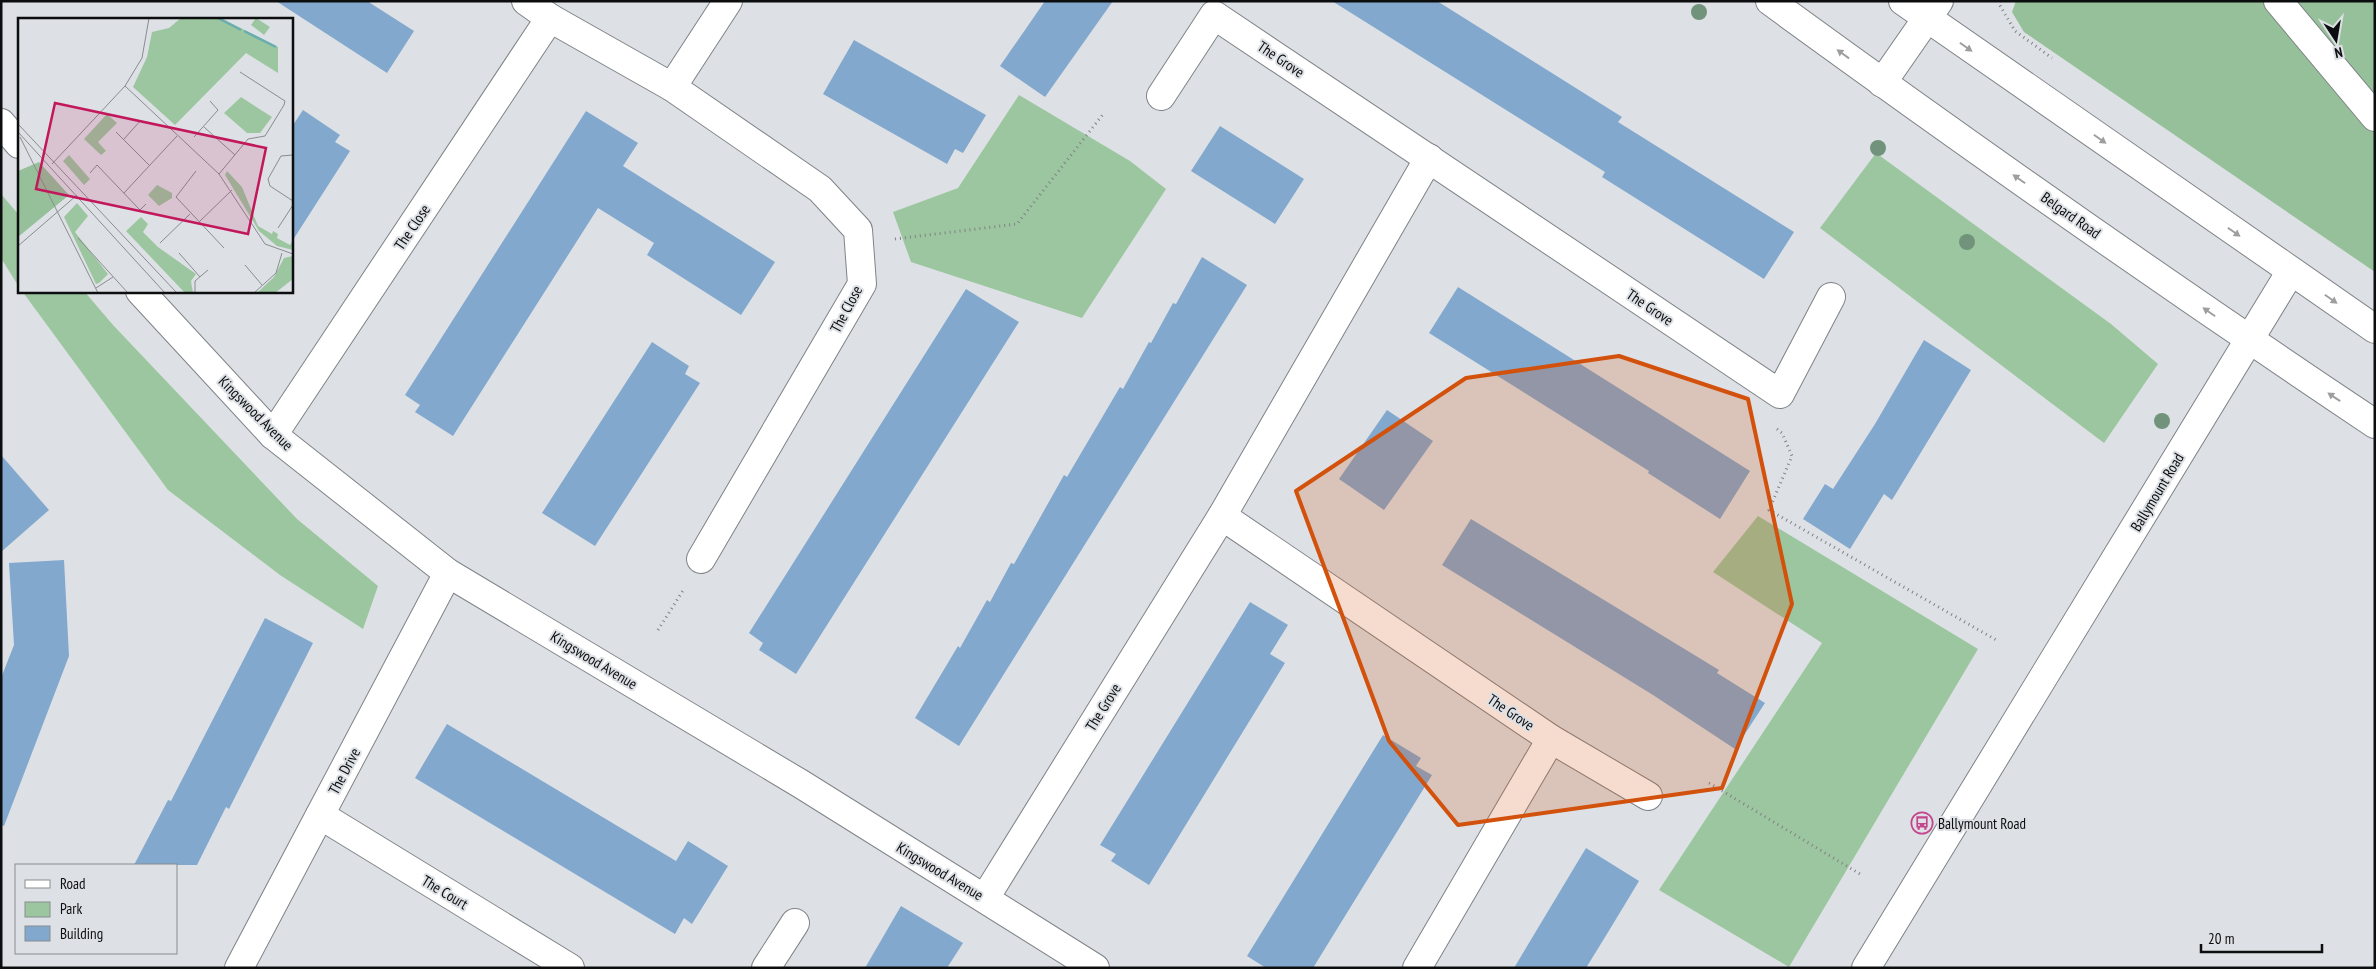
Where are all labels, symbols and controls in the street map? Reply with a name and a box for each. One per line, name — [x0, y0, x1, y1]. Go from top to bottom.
north arrow — [2311, 15, 2361, 65]
inset map — [18, 18, 292, 292]
street label: The Grove — [1254, 36, 1308, 82]
one-way arrow — [1959, 42, 1973, 52]
text: N — [2333, 43, 2344, 62]
one-way arrow — [1836, 49, 1850, 59]
one-way arrow — [2093, 134, 2107, 144]
one-way arrow — [2012, 174, 2026, 184]
street label: Belgard Road — [2037, 188, 2105, 242]
street label: The Close — [390, 201, 434, 253]
one-way arrow — [2227, 227, 2240, 236]
street label: The Close — [826, 282, 866, 336]
street label: The Grove — [1623, 284, 1677, 330]
one-way arrow — [2324, 294, 2338, 304]
one-way arrow — [2202, 307, 2216, 317]
street label: Kingswood Avenue — [215, 372, 297, 454]
one-way arrow — [2327, 392, 2341, 401]
street label: Ballymount Road — [2126, 449, 2188, 535]
street label: Kingswood Avenue — [547, 627, 641, 693]
street label: The Grove — [1081, 680, 1125, 734]
street label: The Grove — [1484, 689, 1538, 735]
street label: The Drive — [324, 744, 364, 798]
bus stop icon: Ballymount Road — [1910, 811, 1934, 835]
place label: Ballymount Road — [1938, 814, 2026, 833]
street label: Kingswood Avenue — [893, 838, 987, 904]
legend — [15, 864, 178, 954]
street label: The Court — [418, 871, 472, 913]
text: Road — [60, 874, 86, 893]
text: Park — [60, 899, 82, 918]
scale bar — [2201, 922, 2322, 954]
text: Building — [60, 924, 103, 943]
text: 20 m — [2208, 929, 2234, 948]

